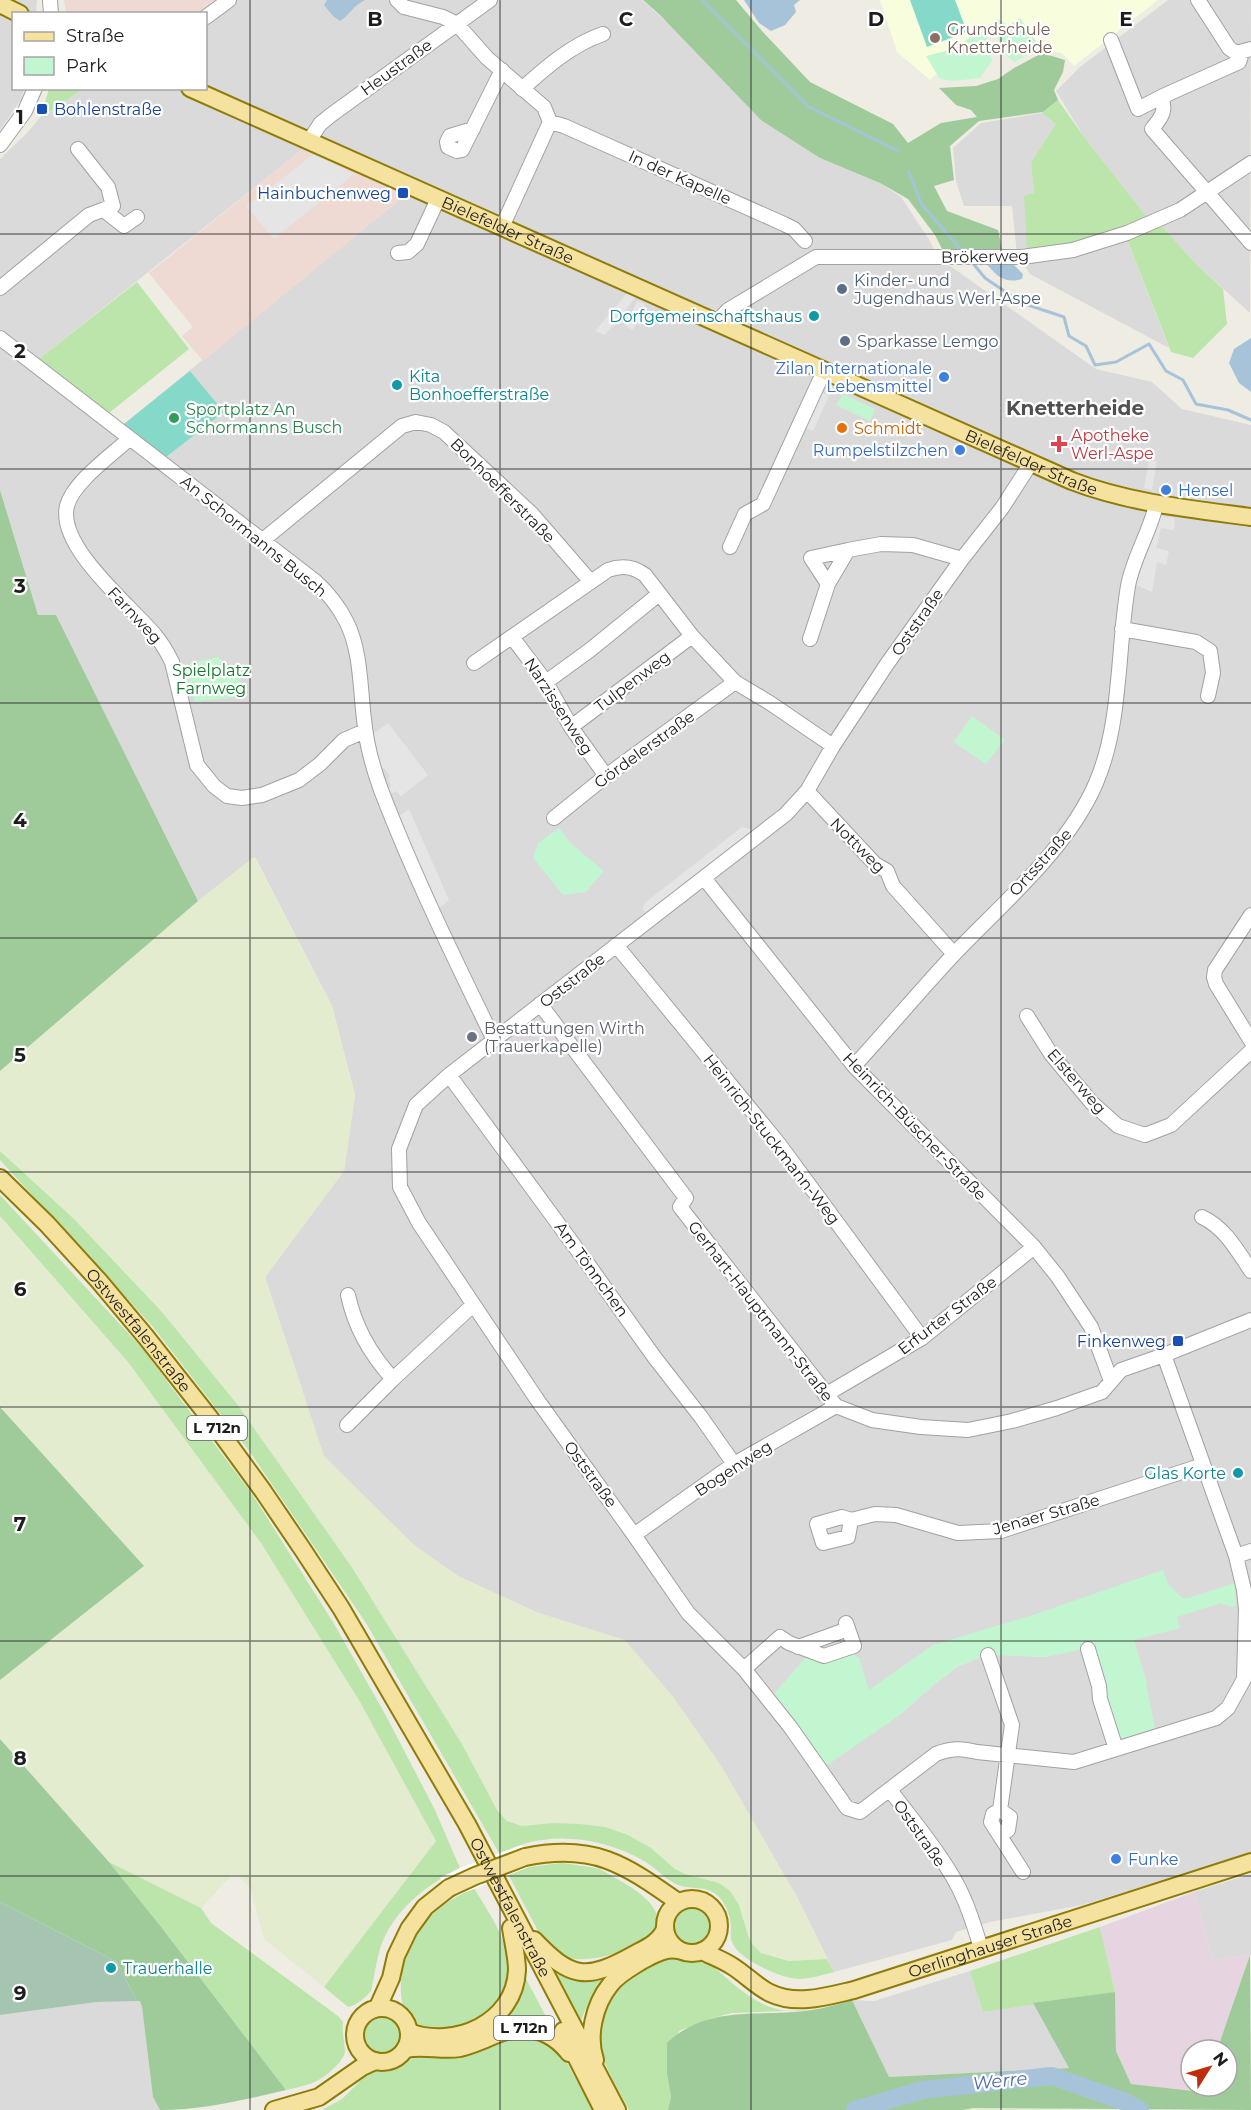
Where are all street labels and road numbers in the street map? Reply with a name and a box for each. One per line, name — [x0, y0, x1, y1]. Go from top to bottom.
street label: Heustraße — [357, 35, 436, 100]
street label: In der Kapelle — [626, 146, 734, 209]
street label: Bielefelder Straße — [439, 192, 577, 268]
street label: Brökerweg — [941, 246, 1029, 267]
street label: Bielefelder Straße — [962, 426, 1100, 499]
street label: Bonhoefferstraße — [446, 434, 559, 547]
street label: An Schormanns Busch — [177, 472, 331, 601]
street label: Farnweg — [104, 583, 166, 648]
street label: Oststraße — [887, 585, 947, 660]
street label: Tulpenweg — [591, 647, 674, 716]
street label: Narzissenweg — [520, 654, 597, 758]
street label: Gördelerstraße — [590, 707, 698, 792]
street label: Nottweg — [826, 814, 889, 877]
street label: Ortsstraße — [1005, 825, 1076, 900]
street label: Oststraße — [536, 949, 609, 1012]
street label: Elsterweg — [1043, 1045, 1110, 1118]
street label: Heinrich-Büscher-Straße — [839, 1048, 990, 1204]
street label: Heinrich-Stuckmann-Weg — [699, 1050, 844, 1228]
street label: Gerhart-Hauptmann-Straße — [684, 1217, 837, 1405]
street label: Am Tönnchen — [551, 1218, 632, 1321]
street label: Ostwestfalenstraße — [82, 1264, 195, 1396]
street label: Erfurter Straße — [894, 1272, 1000, 1359]
road number: L 712n — [187, 1416, 247, 1440]
street label: Oststraße — [560, 1437, 621, 1511]
street label: Bogenweg — [691, 1437, 775, 1500]
street label: Jenaer Straße — [990, 1490, 1102, 1539]
street label: Oststraße — [890, 1796, 950, 1871]
street label: Ostwestfalenstraße — [466, 1834, 555, 1980]
street label: Oerlinghauser Straße — [906, 1911, 1074, 1982]
road number: L 712n — [494, 2016, 554, 2040]

